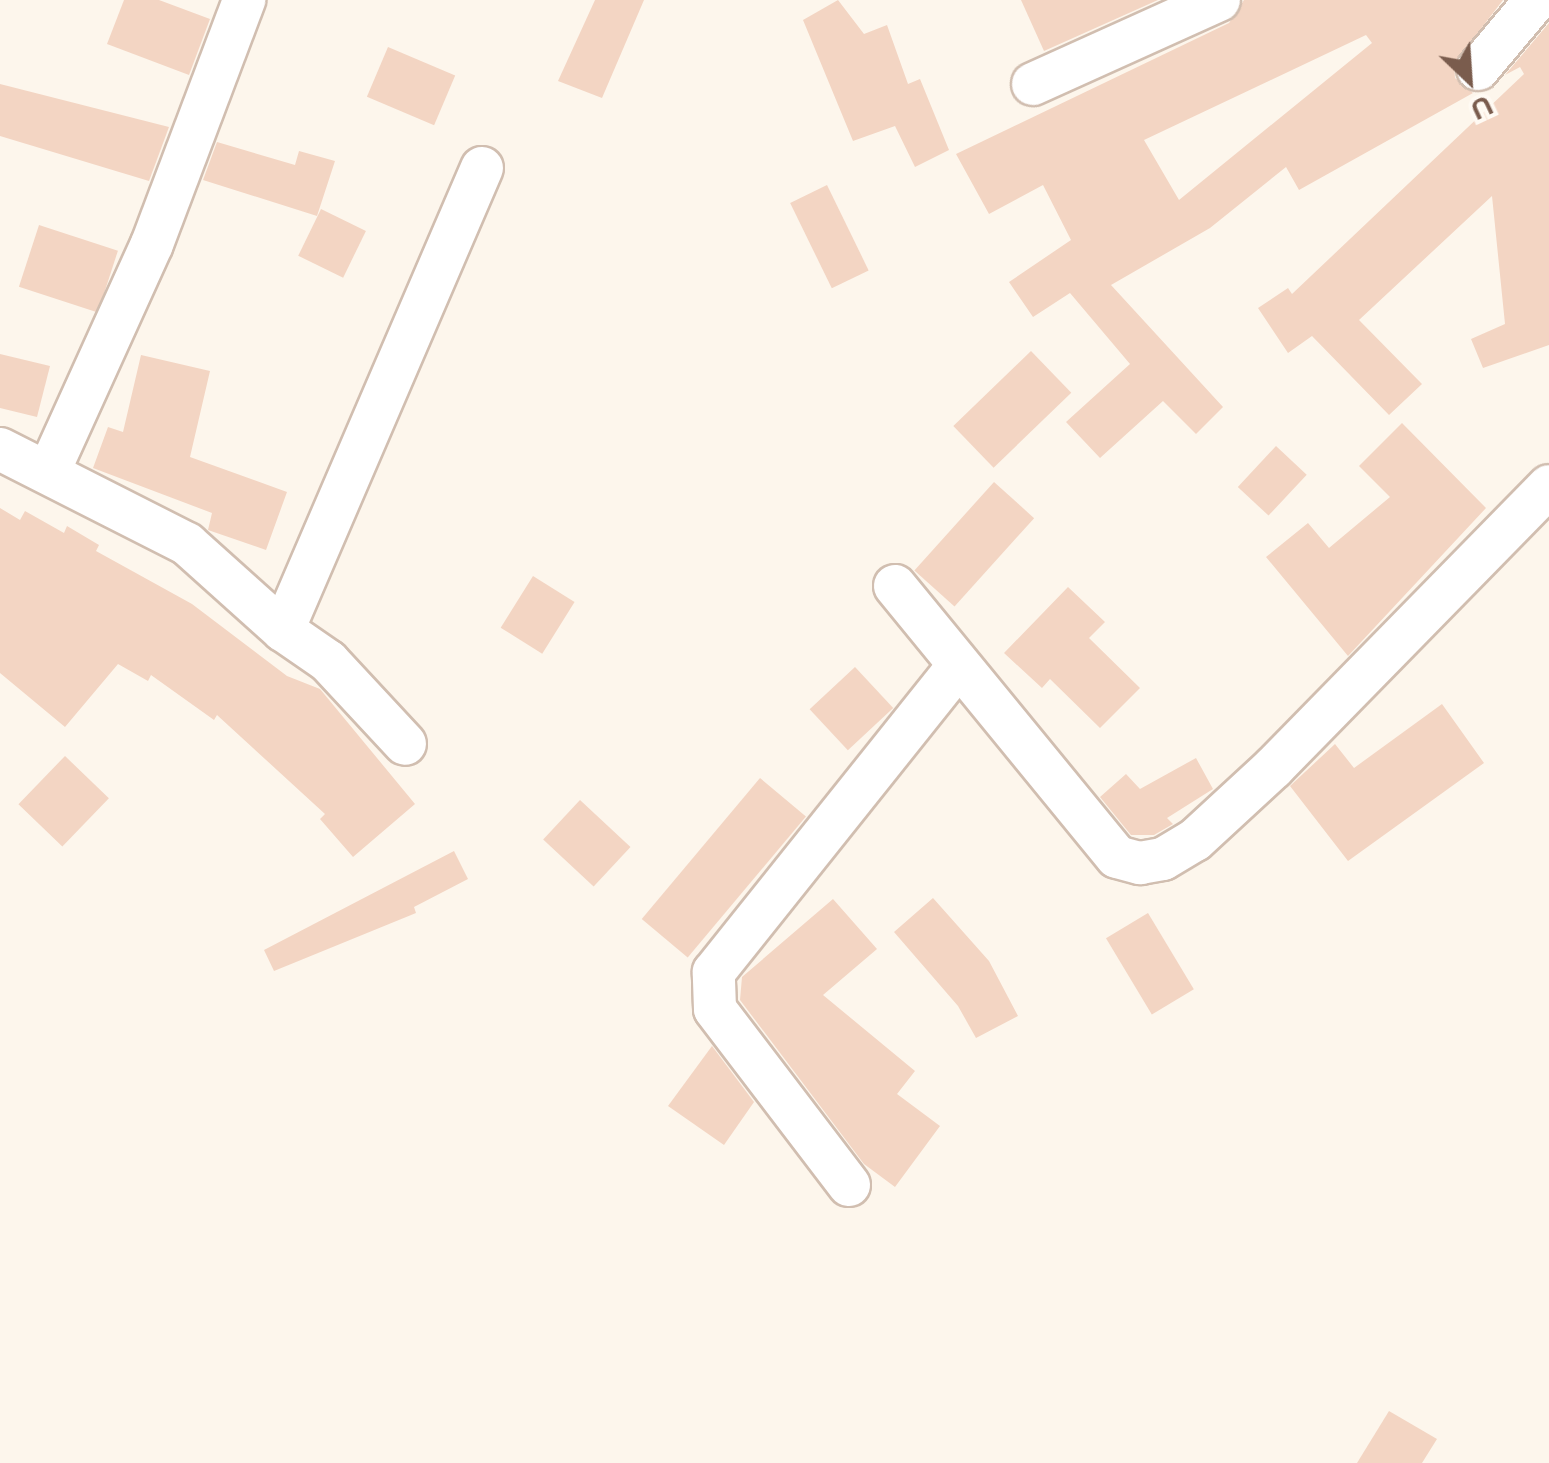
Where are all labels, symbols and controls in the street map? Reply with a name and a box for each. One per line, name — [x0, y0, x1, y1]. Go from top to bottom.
north arrow — [1419, 30, 1519, 130]
text: U — [1466, 89, 1498, 126]

